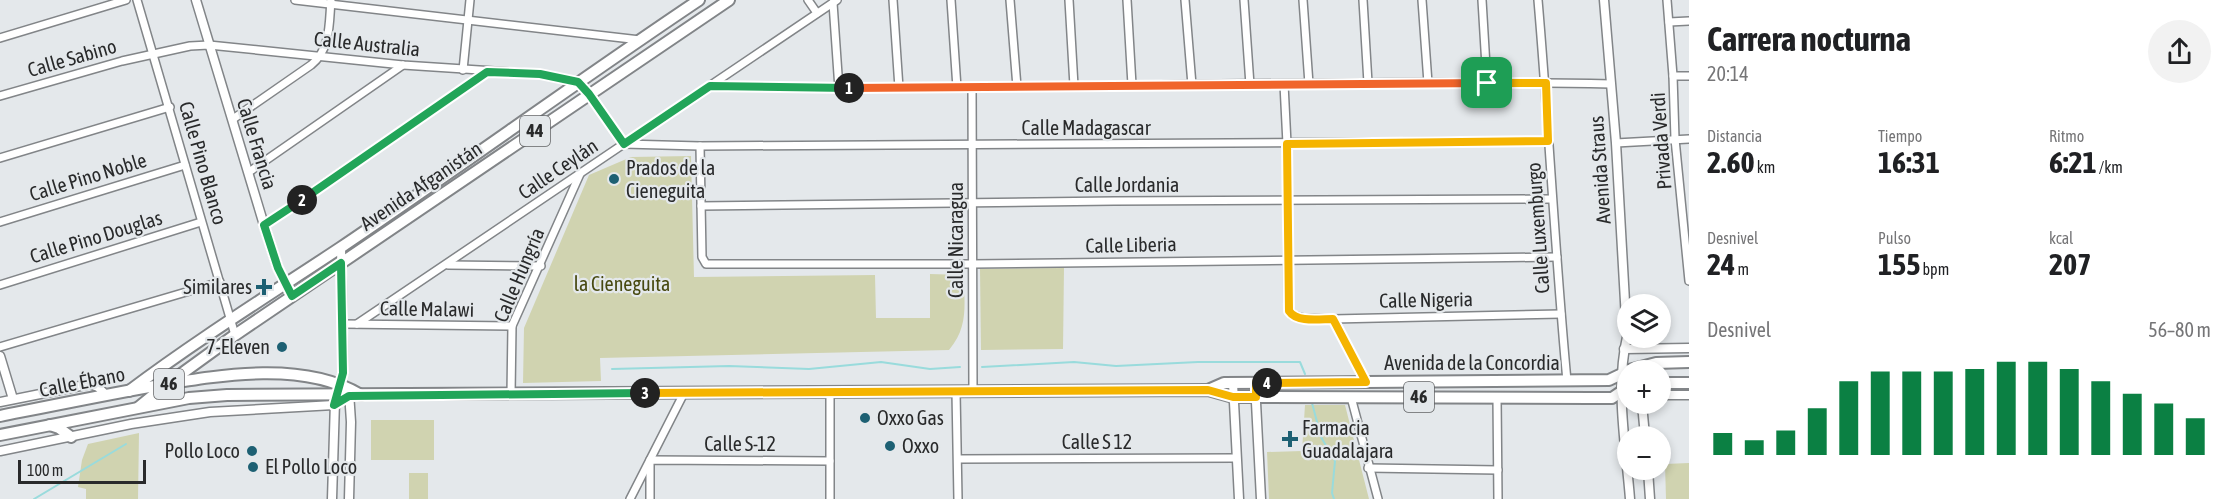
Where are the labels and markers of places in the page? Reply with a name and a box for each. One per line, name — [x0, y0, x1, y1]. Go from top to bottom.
pin — [1461, 57, 1512, 108]
pin: 1 — [834, 73, 864, 103]
place label: Prados de la Cieneguita — [626, 156, 715, 202]
marker: Prados de la Cieneguita — [607, 172, 621, 186]
pin: 2 — [287, 185, 317, 215]
place label: Similares — [183, 275, 252, 298]
marker: Similares — [257, 280, 271, 294]
place label: 7-Eleven — [206, 335, 270, 358]
marker: 7-Eleven — [275, 340, 289, 354]
pin: 4 — [1252, 368, 1282, 398]
pin: 3 — [630, 378, 660, 408]
place label: Oxxo Gas — [877, 406, 944, 429]
marker: Oxxo Gas — [858, 411, 872, 425]
place label: Farmacia Guadalajara — [1302, 416, 1394, 462]
marker: Farmacia Guadalajara — [1283, 432, 1297, 446]
place label: Oxxo — [902, 434, 939, 457]
place label: Pollo Loco — [165, 439, 240, 462]
marker: Oxxo — [883, 439, 897, 453]
marker: Pollo Loco — [245, 444, 259, 458]
place label: El Pollo Loco — [265, 455, 357, 478]
marker: El Pollo Loco — [246, 460, 260, 474]

